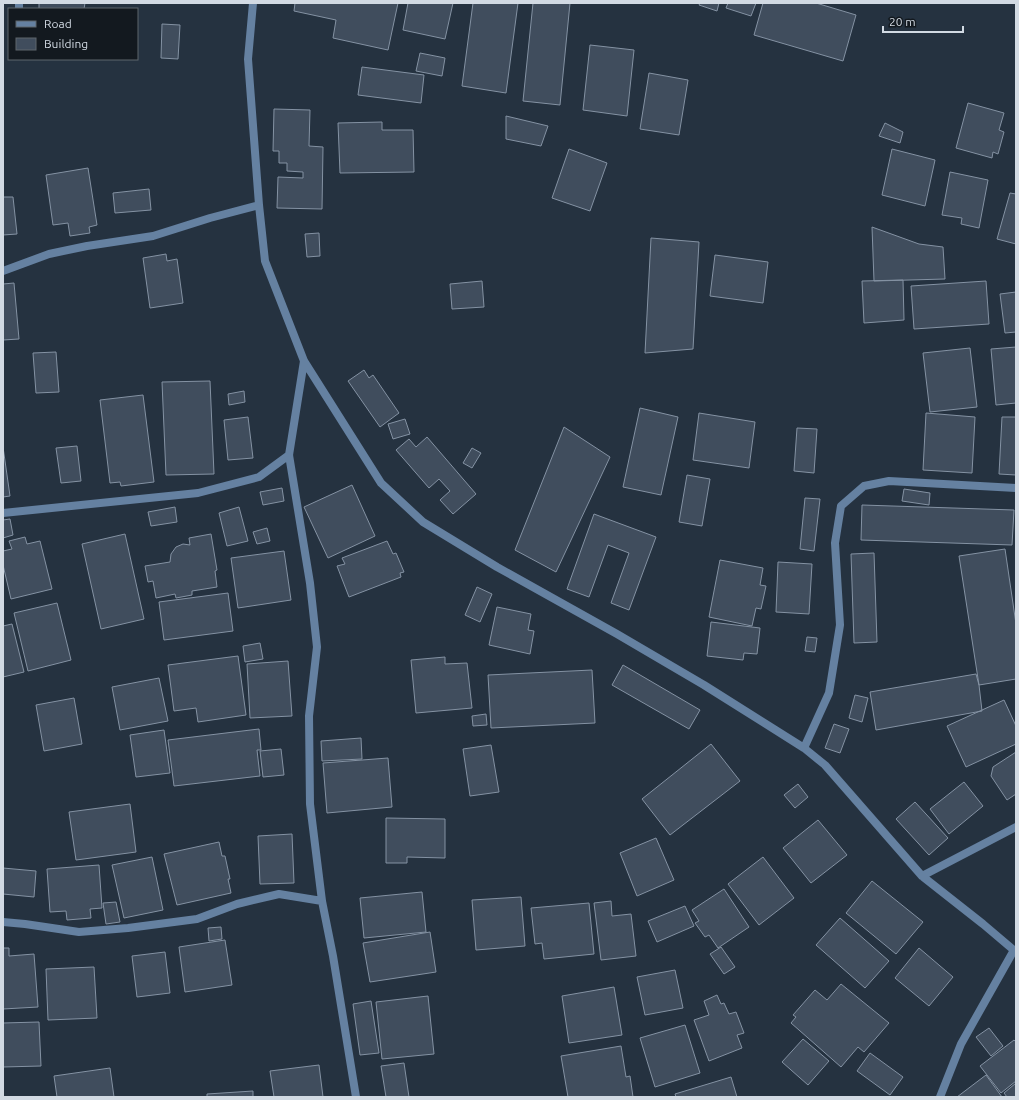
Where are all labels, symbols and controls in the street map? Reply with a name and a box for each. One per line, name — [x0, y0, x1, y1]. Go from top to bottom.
legend — [8, 8, 138, 60]
scale bar — [883, 8, 963, 34]
text: 20 m — [889, 15, 916, 28]
text: Road — [44, 17, 72, 30]
text: Building — [44, 37, 88, 50]

